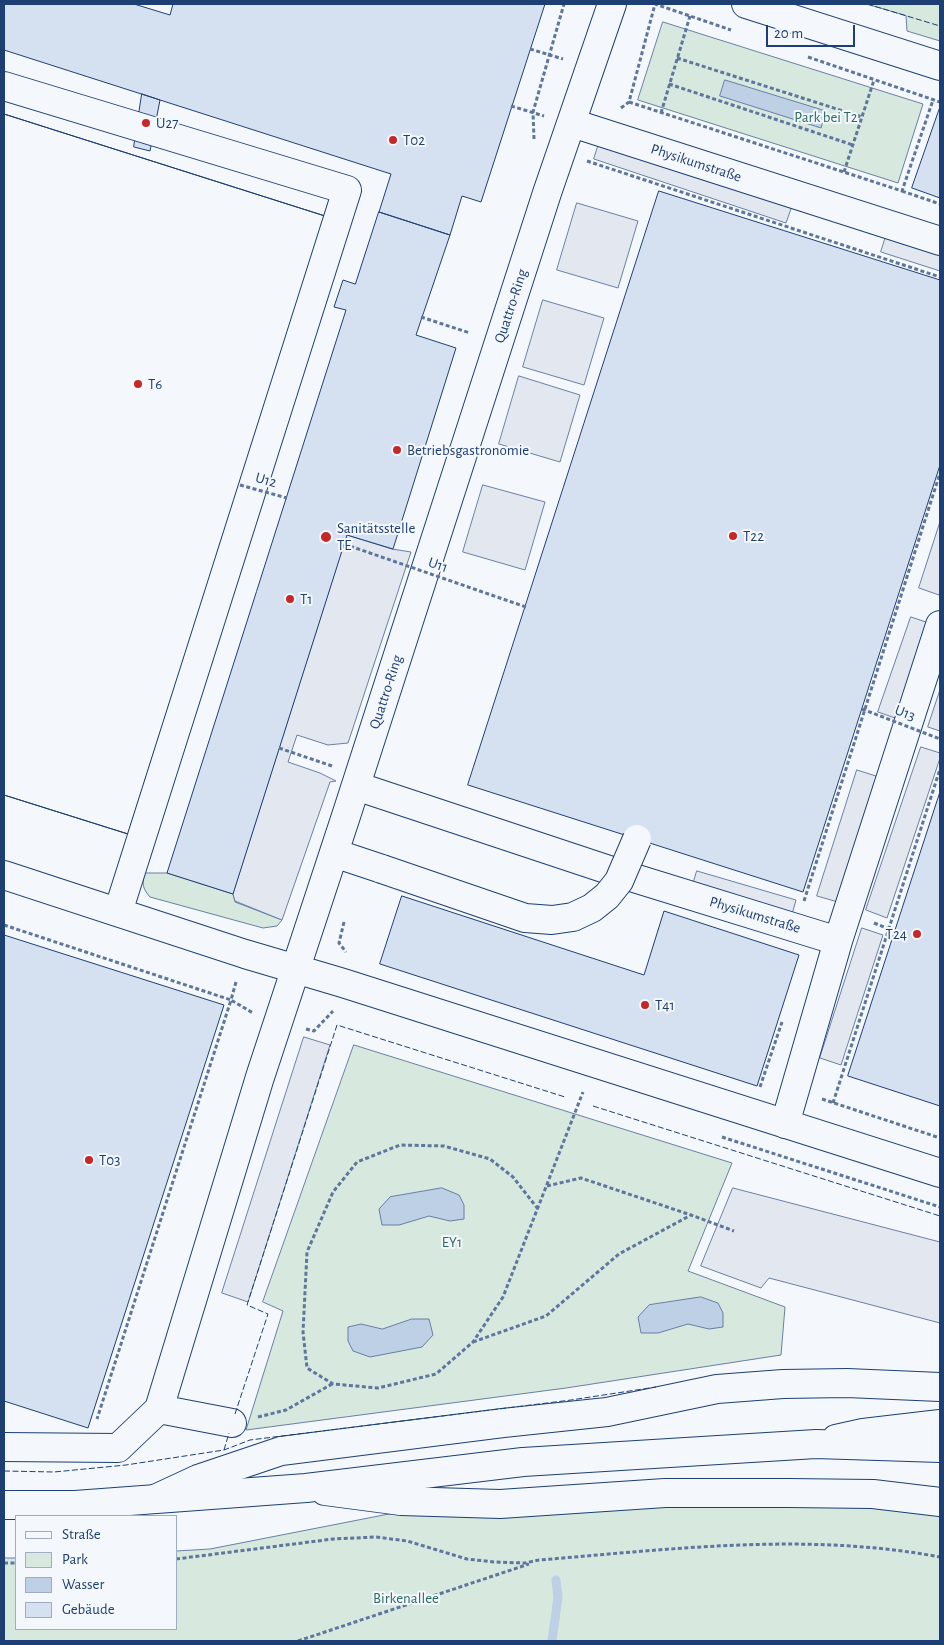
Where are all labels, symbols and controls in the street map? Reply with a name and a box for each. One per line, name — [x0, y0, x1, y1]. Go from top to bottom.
scale bar — [769, 15, 858, 47]
text: 20 m — [774, 26, 803, 41]
park label: Park bei T2 — [794, 108, 858, 126]
place label: U27 — [156, 114, 178, 132]
marker: U27 — [140, 117, 152, 129]
place label: T02 — [403, 131, 425, 149]
marker: T02 — [387, 134, 399, 146]
street label: Physikumstraße — [648, 140, 744, 186]
street label: Quattro-Ring — [491, 267, 531, 345]
place label: T6 — [148, 375, 162, 393]
marker: T6 — [132, 378, 144, 390]
place label: Betriebsgastronomie — [407, 441, 529, 459]
marker: Betriebsgastronomie — [391, 444, 403, 456]
street label: U12 — [253, 468, 279, 492]
place label: Sanitätsstelle TE — [337, 519, 415, 554]
place label: T22 — [743, 527, 764, 545]
marker: Sanitätsstelle TE — [319, 530, 333, 544]
marker: T22 — [727, 530, 739, 542]
street label: U11 — [426, 553, 450, 577]
place label: T1 — [300, 590, 313, 608]
marker: T1 — [284, 593, 296, 605]
street label: Quattro-Ring — [366, 653, 406, 731]
street label: U13 — [892, 701, 918, 725]
street label: Physikumstraße — [707, 893, 803, 937]
place label: T24 — [886, 925, 907, 943]
marker: T24 — [911, 928, 923, 940]
place label: T41 — [655, 996, 675, 1014]
marker: T41 — [639, 999, 651, 1011]
place label: T03 — [99, 1151, 120, 1169]
marker: T03 — [83, 1154, 95, 1166]
park label: EY1 — [442, 1233, 462, 1251]
legend — [15, 1515, 178, 1630]
text: Straße — [62, 1527, 101, 1542]
text: Park — [62, 1552, 88, 1567]
text: Wasser — [62, 1577, 104, 1592]
park label: Birkenallee — [373, 1589, 439, 1607]
text: Gebäude — [62, 1602, 115, 1617]

